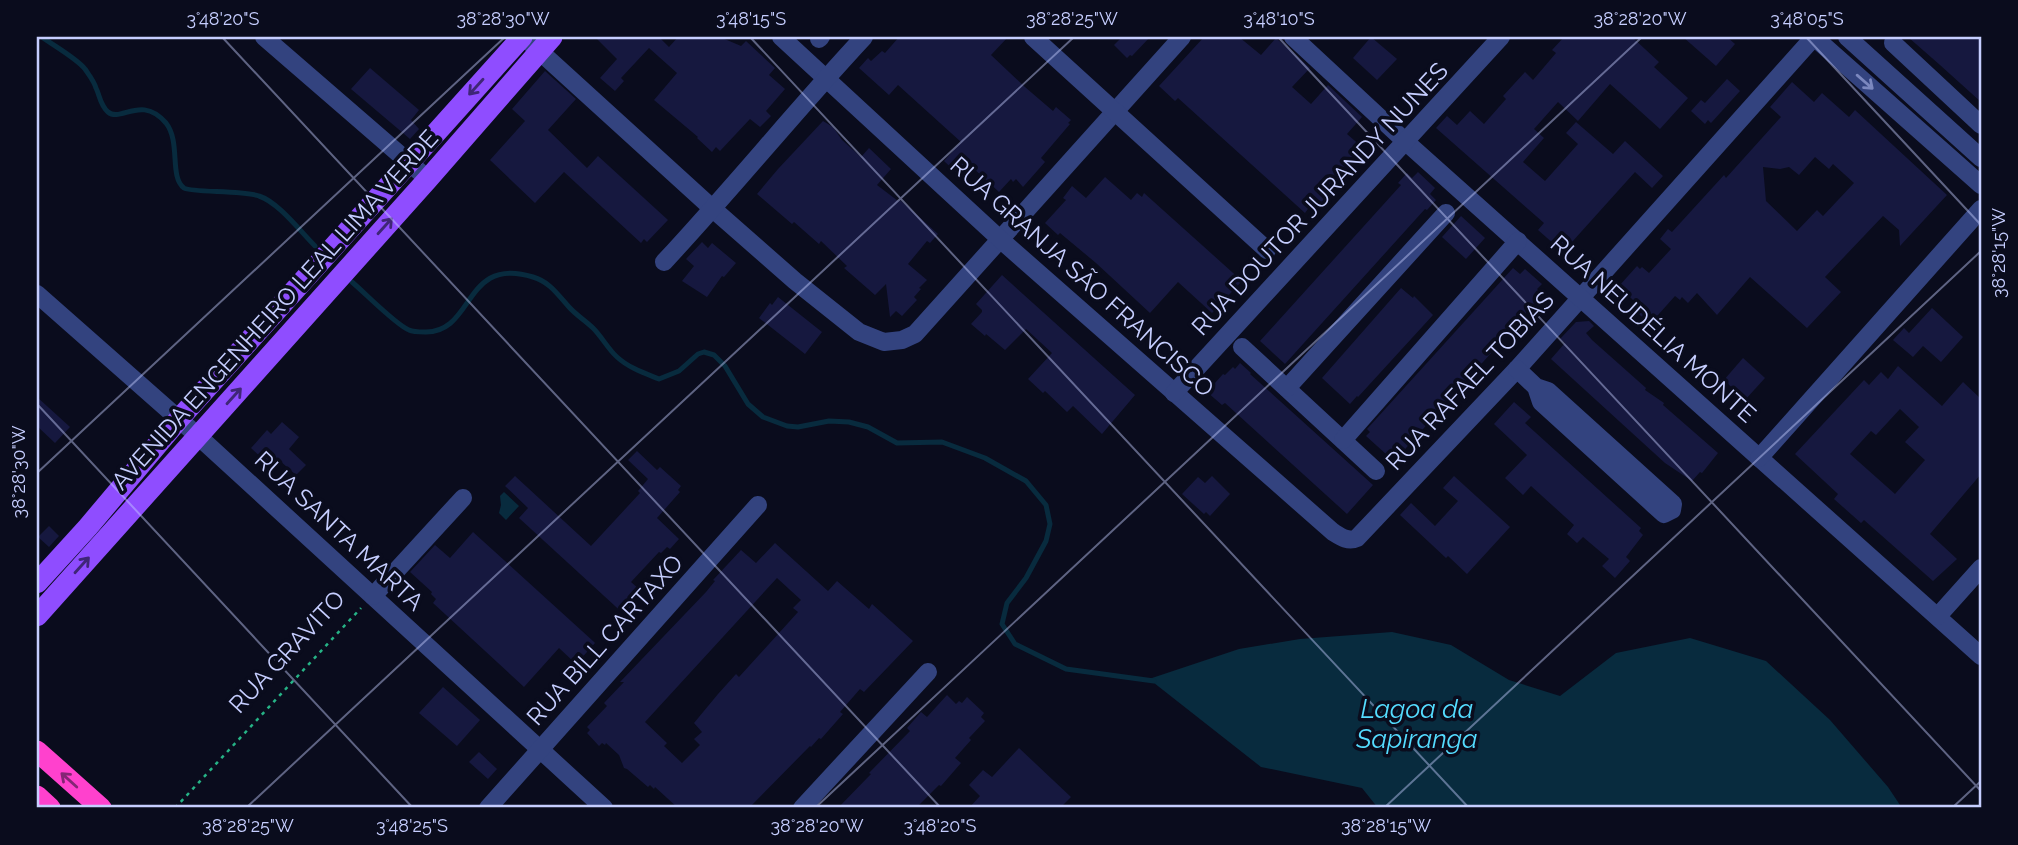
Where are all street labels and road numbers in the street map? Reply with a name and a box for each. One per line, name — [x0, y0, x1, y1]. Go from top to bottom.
street label: RUA DOUTOR JURANDY NUNES — [1185, 56, 1454, 341]
street label: AVENIDA ENGENHEIRO LEAL LIMA VERDE — [105, 124, 444, 496]
street label: RUA GRANJA SÃO FRANCISCO — [945, 151, 1220, 403]
street label: RUA NEUDÉLIA MONTE — [1545, 229, 1762, 428]
street label: RUA RAFAEL TOBIAS — [1379, 285, 1560, 476]
street label: RUA SANTA MARTA — [249, 445, 430, 616]
street label: RUA BILL CARTAXO — [520, 548, 689, 731]
street label: RUA GRAVITO — [223, 585, 351, 719]

